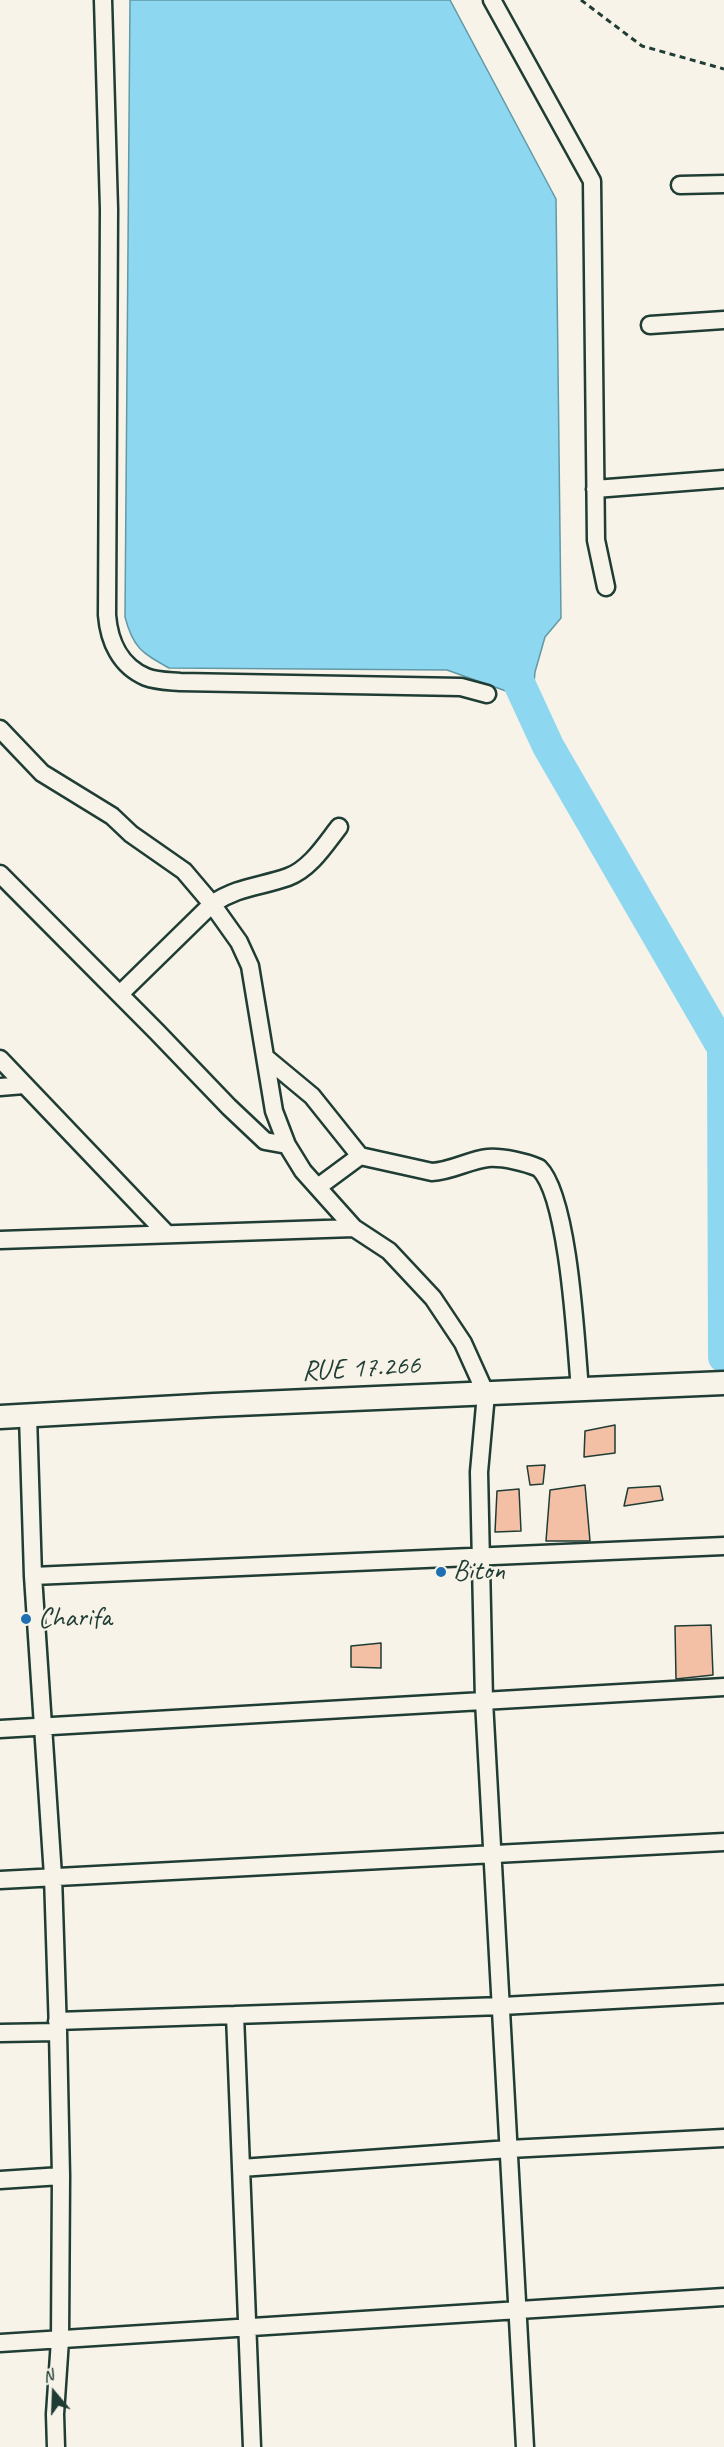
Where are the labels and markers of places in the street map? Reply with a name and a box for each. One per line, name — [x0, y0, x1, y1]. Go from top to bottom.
place label: Biton — [453, 1555, 505, 1589]
marker: Biton — [434, 1565, 448, 1579]
place label: Charifa — [38, 1602, 111, 1636]
marker: Charifa — [19, 1612, 33, 1626]

